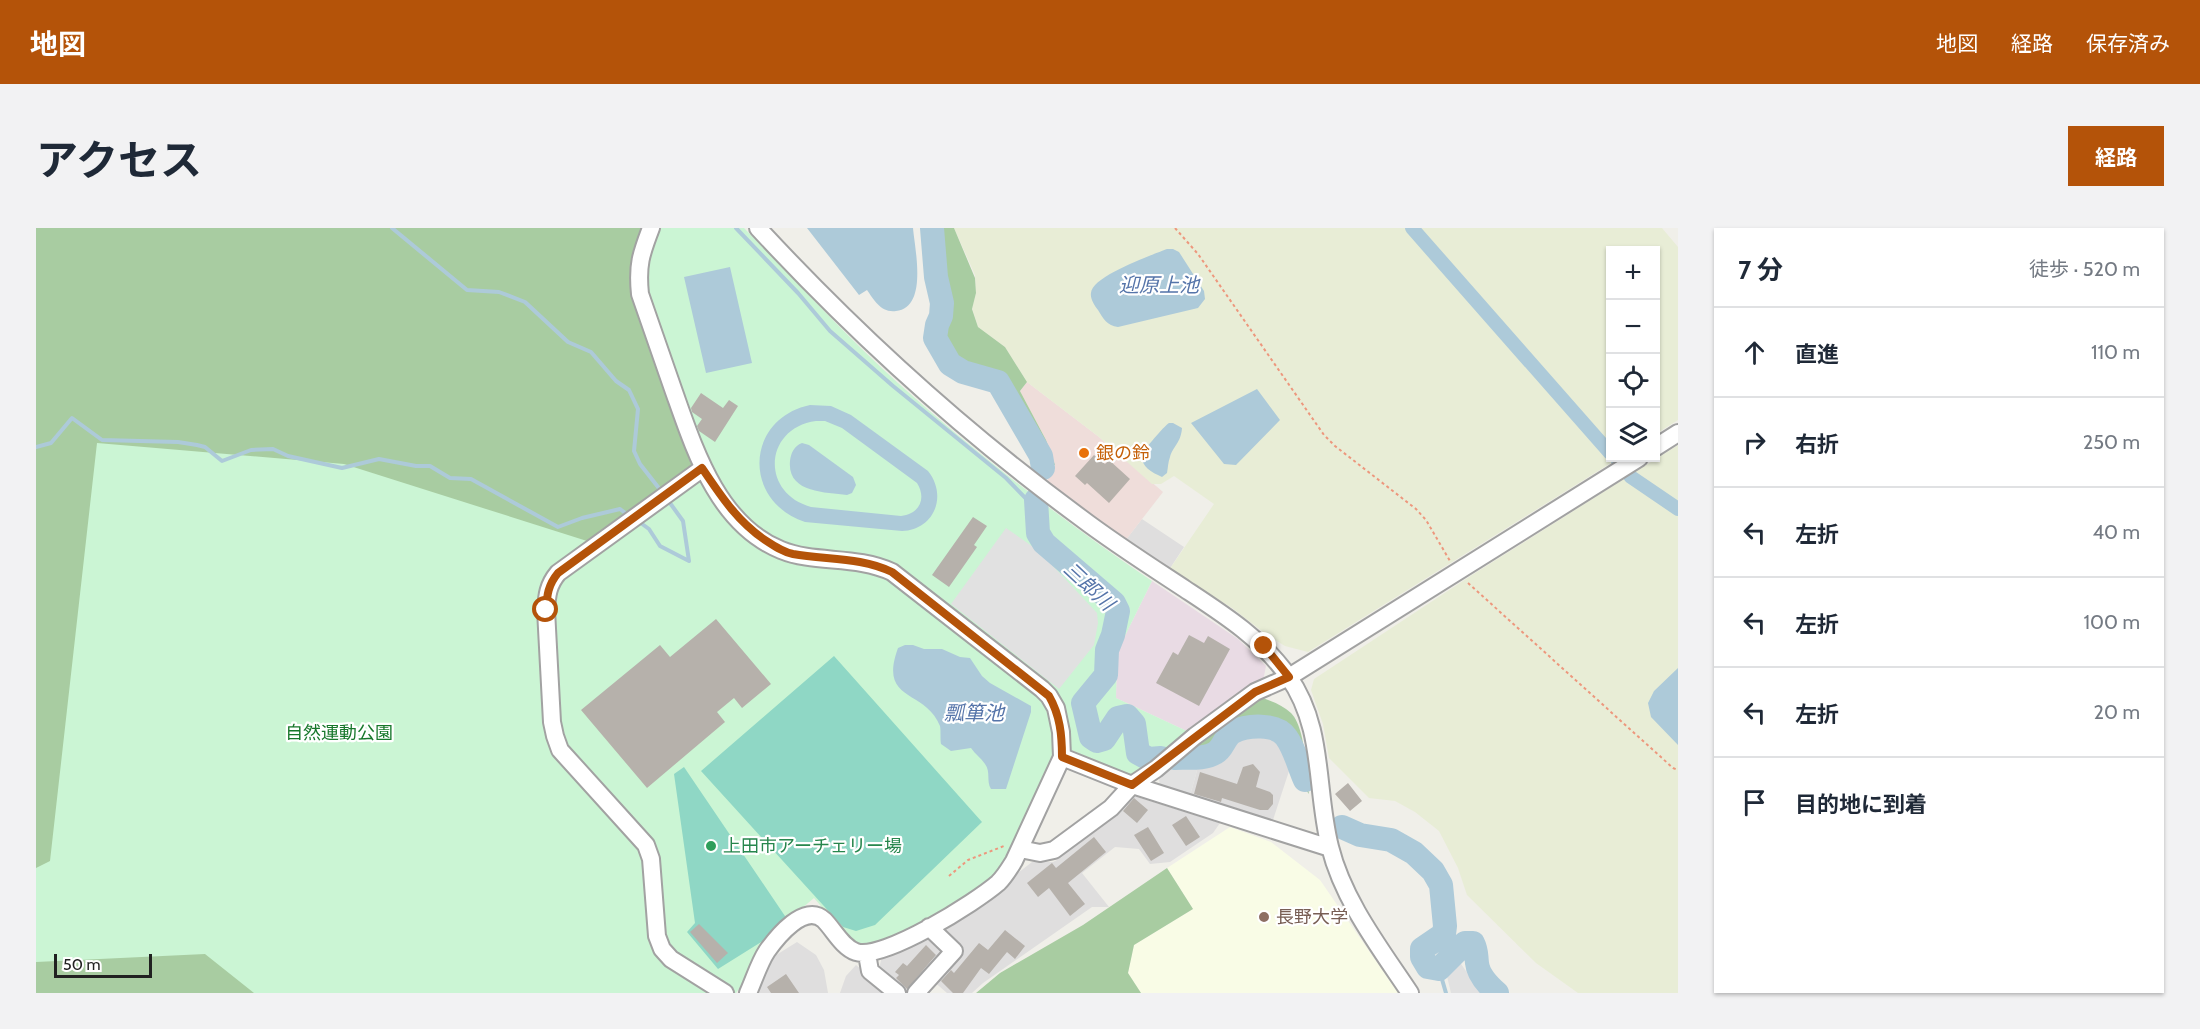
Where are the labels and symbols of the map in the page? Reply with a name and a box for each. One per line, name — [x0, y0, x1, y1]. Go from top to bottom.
water label: 迎原上池 — [1119, 273, 1201, 297]
place label: 銀の鈴 — [1096, 442, 1150, 464]
marker: 銀の鈴 — [1077, 446, 1091, 460]
water label: 三郎川 — [1059, 557, 1121, 617]
route start — [532, 596, 558, 622]
route end — [1250, 632, 1276, 658]
water label: 瓢箪池 — [944, 701, 1006, 725]
park label: 自然運動公園 — [285, 722, 393, 744]
place label: 上田市アーチェリー場 — [723, 835, 902, 857]
marker: 上田市アーチェリー場 — [704, 839, 718, 853]
place label: 長野大学 — [1276, 906, 1348, 928]
marker: 長野大学 — [1257, 910, 1271, 924]
scale bar — [54, 951, 152, 978]

